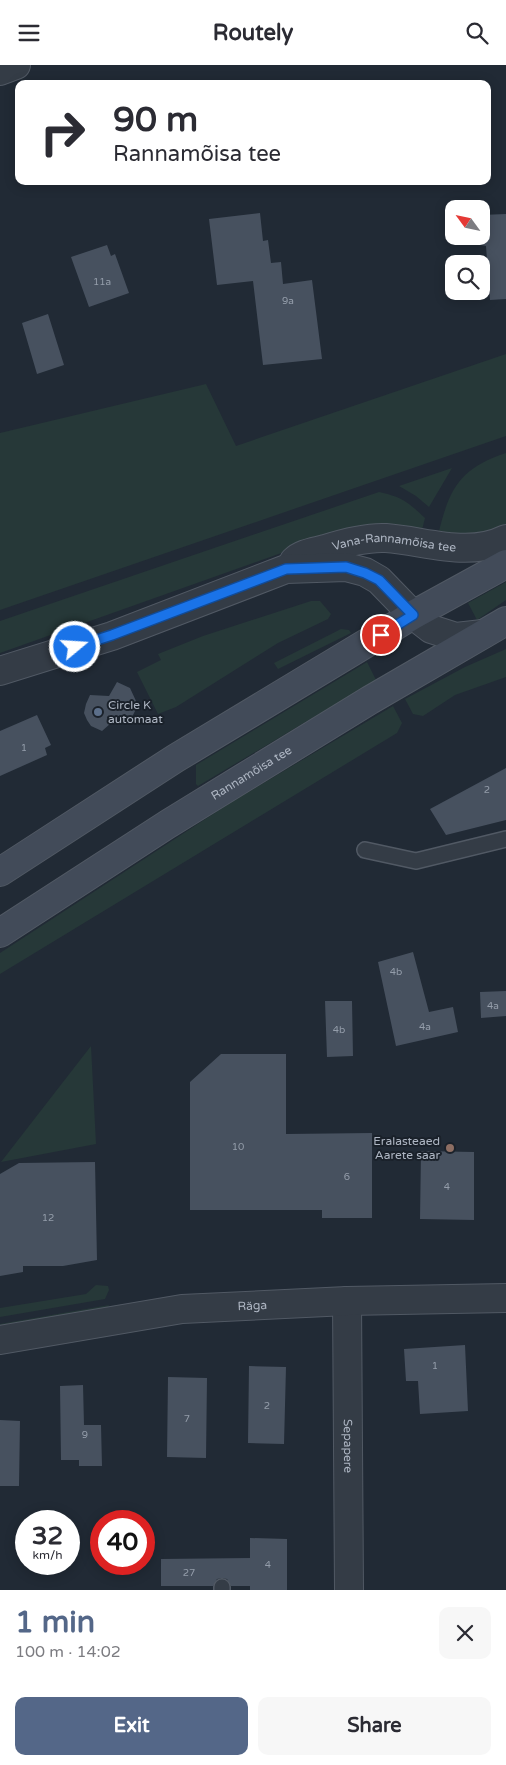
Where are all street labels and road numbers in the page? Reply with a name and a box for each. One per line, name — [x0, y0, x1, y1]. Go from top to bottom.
street label: Vana-Rannamõisa tee — [330, 531, 457, 555]
street label: Rannamõisa tee — [209, 743, 294, 803]
street label: Räga — [237, 1298, 267, 1313]
street label: Sepapere — [341, 1419, 355, 1473]

